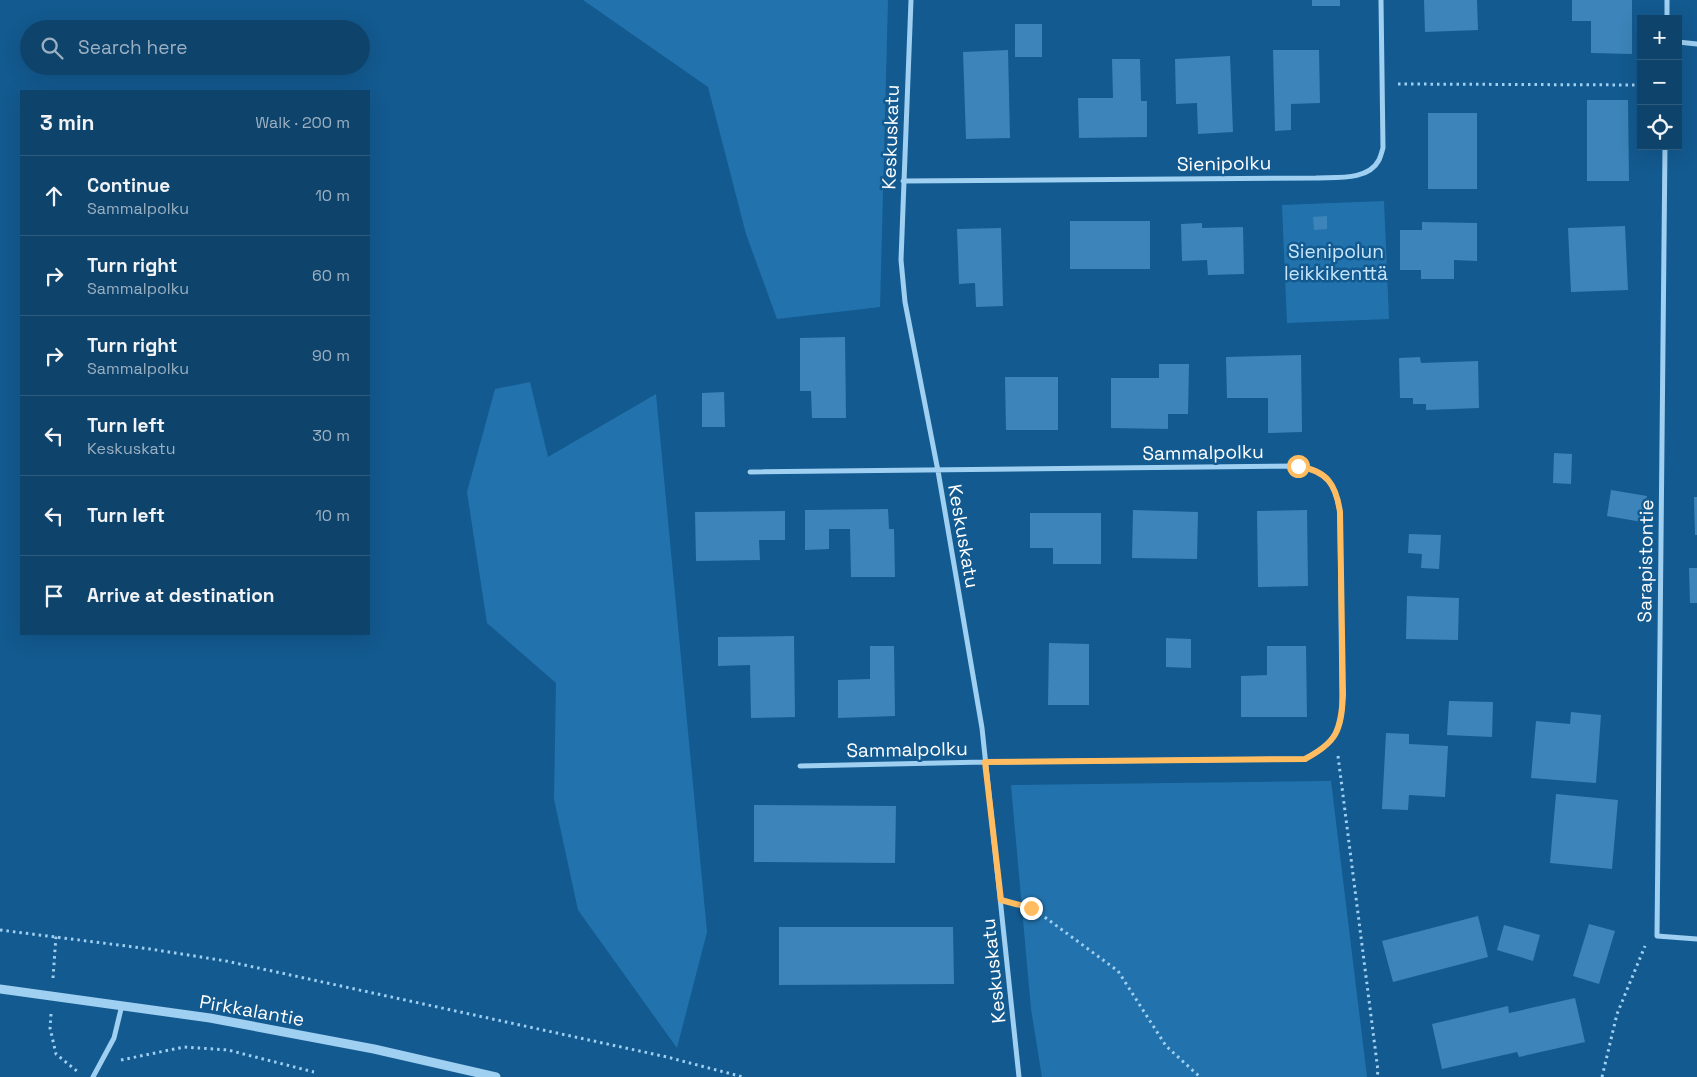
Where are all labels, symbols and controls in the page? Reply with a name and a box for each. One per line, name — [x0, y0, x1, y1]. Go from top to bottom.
map controls — [1637, 15, 1682, 150]
button: + — [1637, 15, 1682, 60]
search box — [20, 20, 370, 75]
icon: search — [38, 34, 66, 62]
text: Search here — [78, 35, 188, 60]
button: − — [1637, 60, 1682, 105]
street label: Keskuskatu — [876, 84, 905, 190]
button: locate — [1637, 105, 1682, 150]
text: 3 min — [40, 109, 95, 136]
text: Walk · 200 m — [255, 112, 350, 133]
street label: Sienipolku — [1177, 150, 1271, 177]
text: Continue — [87, 173, 170, 198]
icon: ahead — [40, 182, 68, 210]
text: 10 m — [315, 185, 350, 206]
text: Sammalpolku — [87, 198, 189, 219]
park label: Sienipolun leikkikenttä — [1284, 239, 1388, 286]
text: Turn right — [87, 253, 177, 278]
icon: right — [40, 262, 68, 290]
text: 60 m — [312, 265, 350, 286]
text: Sammalpolku — [87, 278, 189, 299]
text: Turn right — [87, 333, 177, 358]
icon: right — [40, 342, 68, 370]
text: 90 m — [312, 345, 350, 366]
text: Sammalpolku — [87, 358, 189, 379]
text: Turn left — [87, 413, 165, 438]
icon: left — [40, 422, 68, 450]
text: 30 m — [312, 425, 350, 446]
text: Keskuskatu — [87, 438, 175, 459]
street label: Sammalpolku — [1142, 439, 1264, 466]
route start — [1287, 455, 1310, 478]
street label: Keskuskatu — [942, 482, 985, 590]
street label: Sarapistontie — [1632, 499, 1659, 623]
icon: left — [40, 502, 68, 530]
text: Turn left — [87, 503, 165, 528]
text: 10 m — [315, 505, 350, 526]
icon: arrive — [40, 582, 68, 610]
text: Arrive at destination — [87, 583, 275, 608]
street label: Sammalpolku — [846, 736, 968, 763]
route end — [1020, 897, 1043, 920]
street label: Keskuskatu — [976, 917, 1011, 1024]
street label: Pirkkalantie — [198, 989, 306, 1032]

